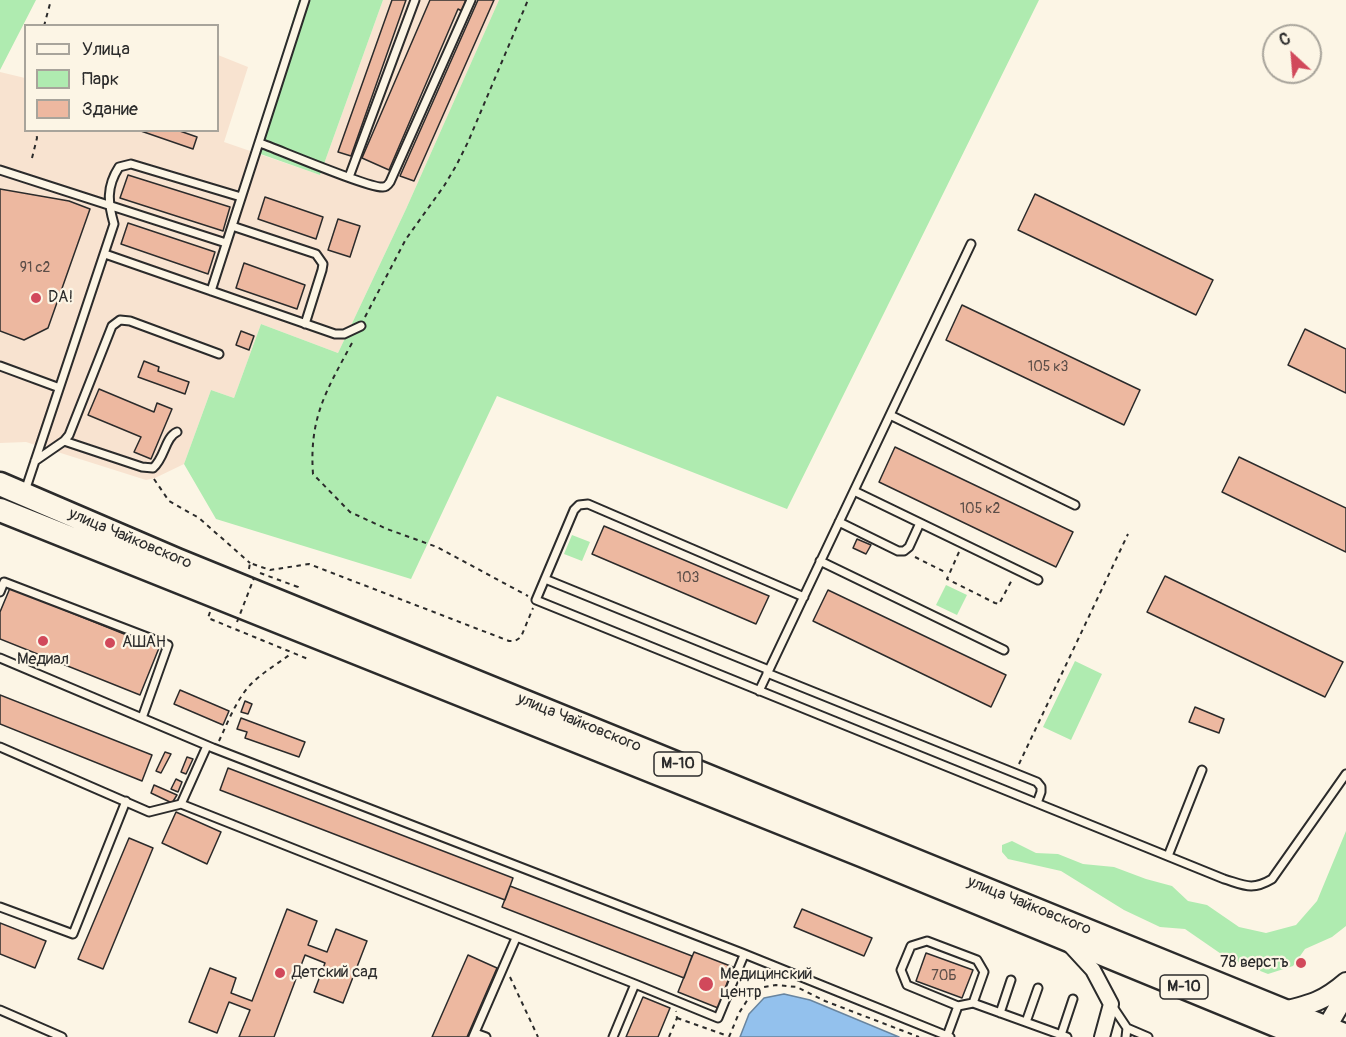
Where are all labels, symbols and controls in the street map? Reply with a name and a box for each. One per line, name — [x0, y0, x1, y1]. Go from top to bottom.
legend — [24, 24, 219, 132]
north arrow — [1262, 24, 1322, 84]
text: С — [1276, 28, 1294, 51]
text: Улица — [82, 38, 130, 61]
text: Парк — [82, 68, 119, 91]
text: Здание — [82, 98, 138, 121]
house number: 91 с2 — [20, 260, 50, 276]
place label: DA! — [48, 288, 73, 308]
marker: DA! — [29, 291, 43, 305]
house number: 105 к3 — [1028, 359, 1068, 375]
house number: 105 к2 — [960, 501, 1000, 517]
street label: улица Чайковского — [66, 504, 194, 574]
house number: 103 — [677, 570, 699, 586]
place label: AШАН — [122, 633, 166, 653]
marker: Медиал — [36, 634, 50, 648]
marker: AШАН — [103, 636, 117, 650]
place label: Медиал — [17, 650, 69, 670]
street label: улица Чайковского — [514, 689, 644, 757]
road number: М-10 — [654, 752, 702, 776]
street label: улица Чайковского — [964, 872, 1094, 940]
place label: 78 верстъ — [1220, 953, 1289, 973]
marker: 78 верстъ — [1294, 956, 1308, 970]
place label: Детский сад — [292, 963, 377, 983]
place label: Медицинский центр — [720, 965, 812, 1003]
marker: Детский сад — [273, 966, 287, 980]
house number: 70Б — [931, 968, 957, 984]
marker: Медицинский центр — [697, 975, 715, 993]
road number: М-10 — [1160, 975, 1208, 999]

